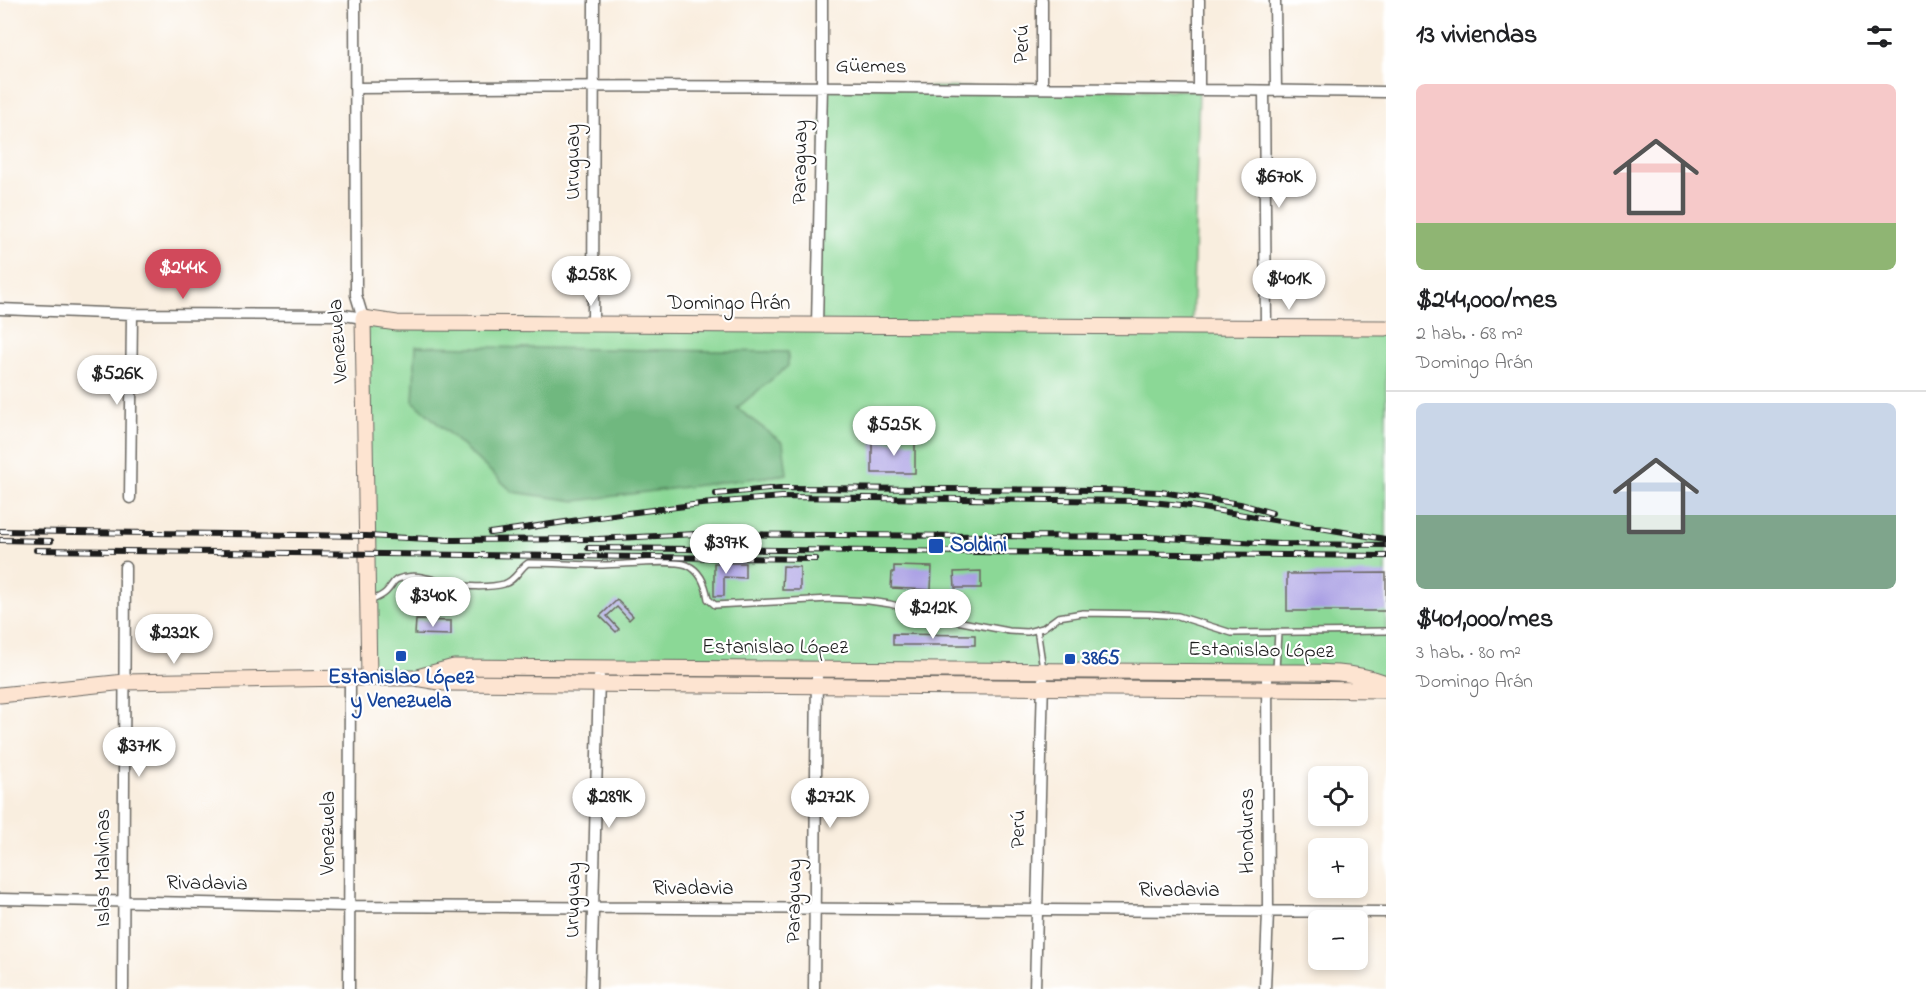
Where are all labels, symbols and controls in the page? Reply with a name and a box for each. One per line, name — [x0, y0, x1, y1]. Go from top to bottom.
text: 13 viviendas — [1416, 17, 1537, 55]
icon: filters — [1863, 20, 1896, 53]
street label: Perú — [1008, 25, 1038, 63]
street label: Güemes — [835, 51, 907, 83]
street label: Paraguay — [785, 119, 819, 205]
icon: home — [1602, 123, 1710, 231]
street label: Uruguay — [559, 124, 591, 200]
pin: $670K — [1237, 158, 1321, 209]
text: $670K — [1255, 163, 1303, 192]
pin: $244K — [141, 249, 225, 300]
text: $244K — [159, 254, 207, 283]
pin: $258K — [549, 256, 633, 307]
pin: $401K — [1247, 260, 1331, 311]
text: $258K — [566, 261, 616, 290]
text: $401K — [1266, 265, 1312, 294]
text: $244,000/mes — [1416, 282, 1557, 320]
street label: Domingo Arán — [667, 289, 790, 321]
street label: Venezuela — [321, 298, 357, 385]
text: 2 hab. · 68 m² — [1416, 320, 1523, 349]
text: Domingo Arán — [1416, 349, 1533, 378]
pin: $526K — [75, 355, 159, 406]
text: $526K — [91, 360, 143, 389]
pin: $525K — [852, 406, 936, 457]
text: $525K — [867, 411, 921, 440]
icon: home — [1602, 442, 1710, 550]
pin: $397K — [684, 524, 768, 575]
text: $397K — [704, 529, 748, 558]
place label: Soldini — [950, 531, 1007, 561]
marker: Soldini — [927, 537, 945, 555]
pin: $340K — [391, 577, 475, 628]
text: $340K — [410, 582, 456, 611]
pin: $212K — [891, 589, 975, 640]
text: $212K — [909, 594, 957, 623]
text: $401,000/mes — [1416, 601, 1553, 639]
pin: $232K — [132, 614, 216, 665]
text: $232K — [149, 619, 199, 648]
street label: Estanislao López — [702, 633, 848, 663]
street label: Estanislao López — [1188, 635, 1334, 667]
text: 3 hab. · 80 m² — [1416, 639, 1521, 668]
place label: 3865 — [1081, 644, 1120, 674]
marker: Estanislao López y Venezuela — [394, 649, 408, 663]
marker: 3865 — [1063, 652, 1077, 666]
place label: Estanislao López y Venezuela — [328, 663, 475, 719]
text: Domingo Arán — [1416, 668, 1533, 697]
pin: $371K — [97, 727, 181, 778]
text: $371K — [117, 732, 161, 761]
map controls — [1308, 766, 1368, 970]
button: locate — [1308, 766, 1368, 826]
pin: $289K — [567, 778, 651, 829]
pin: $272K — [788, 778, 872, 829]
text: $289K — [586, 783, 632, 812]
text: $272K — [805, 783, 855, 812]
street label: Honduras — [1233, 788, 1263, 874]
street label: Venezuela — [314, 791, 344, 876]
street label: Islas Malvinas — [89, 809, 119, 927]
street label: Perú — [1004, 809, 1034, 849]
button: + — [1308, 838, 1368, 898]
street label: Paraguay — [779, 858, 813, 944]
street label: Uruguay — [558, 862, 592, 938]
street label: Rivadavia — [166, 868, 248, 900]
street label: Rivadavia — [652, 874, 734, 904]
street label: Rivadavia — [1138, 876, 1220, 906]
button: − — [1308, 910, 1368, 970]

